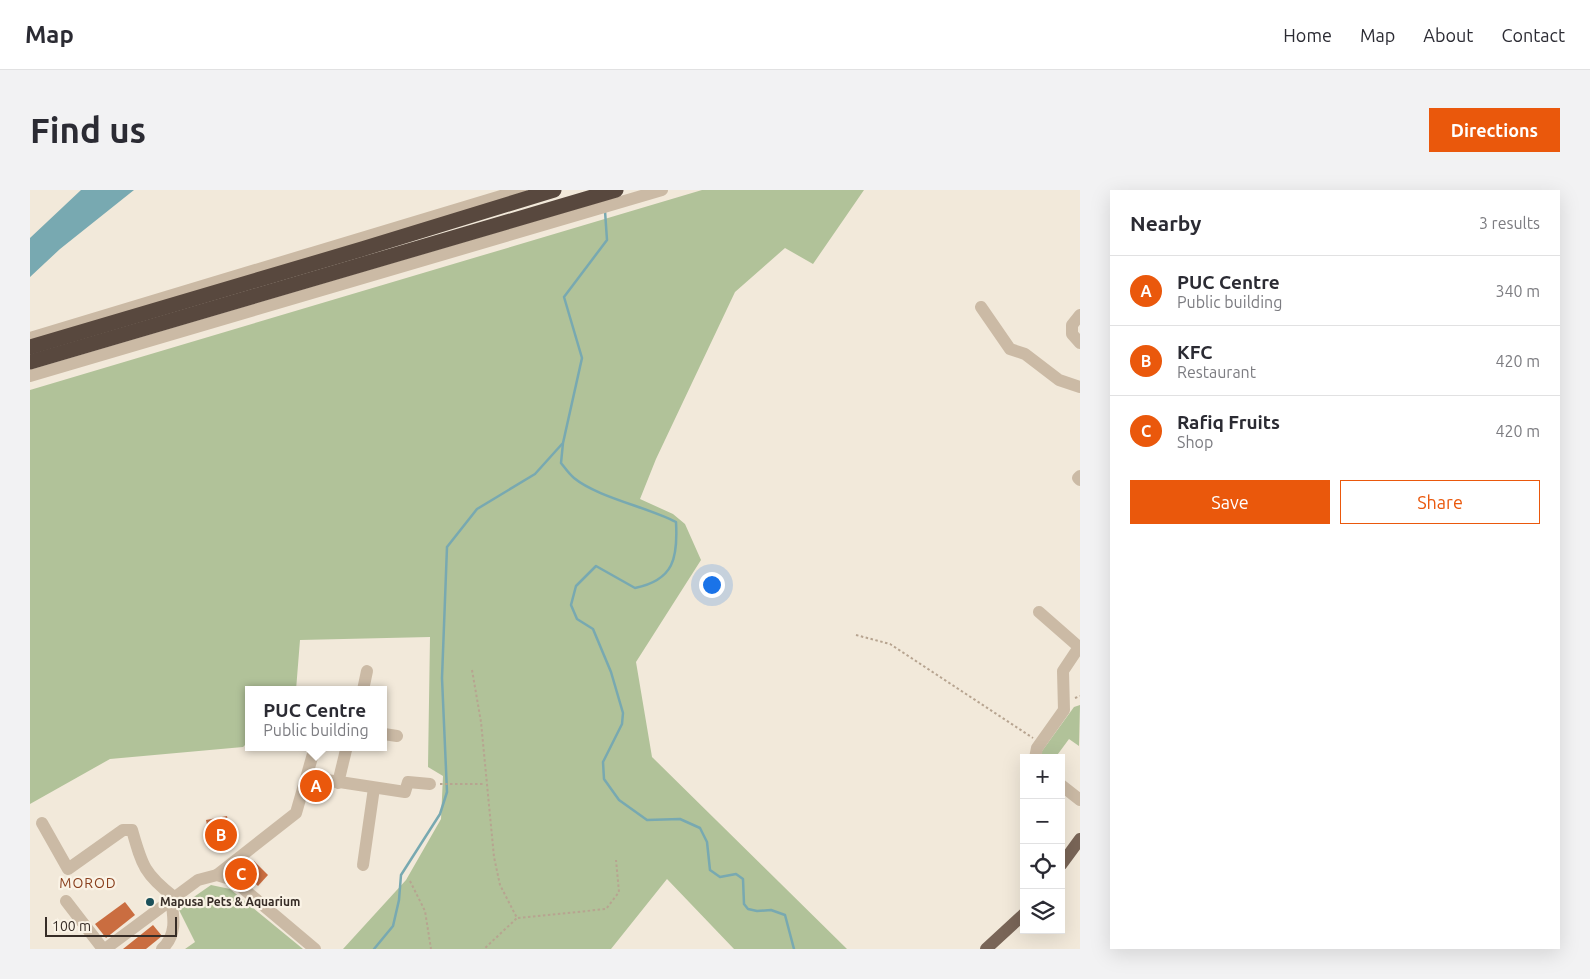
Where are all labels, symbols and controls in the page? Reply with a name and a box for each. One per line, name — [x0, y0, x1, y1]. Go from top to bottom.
text: Map — [25, 21, 74, 48]
text: Home — [1283, 25, 1332, 45]
text: Map — [1360, 25, 1395, 45]
text: About — [1423, 25, 1473, 45]
text: Contact — [1501, 25, 1565, 45]
button: Directions — [1429, 108, 1560, 152]
text: Find us — [30, 110, 146, 150]
text: Nearby — [1130, 211, 1201, 235]
text: 3 results — [1479, 214, 1540, 232]
text: PUC Centre — [1177, 271, 1280, 293]
text: A — [1140, 282, 1152, 300]
text: 340 m — [1495, 282, 1540, 300]
text: Public building — [1177, 293, 1282, 311]
text: KFC — [1177, 341, 1212, 363]
text: B — [1141, 352, 1151, 370]
text: 420 m — [1495, 352, 1540, 370]
text: Restaurant — [1177, 363, 1256, 381]
text: Rafiq Fruits — [1177, 411, 1280, 433]
text: C — [1141, 422, 1151, 440]
text: 420 m — [1495, 422, 1540, 440]
text: Shop — [1177, 433, 1213, 451]
button: Save — [1130, 480, 1330, 524]
button: Share — [1340, 480, 1540, 524]
your location — [699, 572, 725, 598]
popup — [245, 686, 387, 751]
text: PUC Centre — [263, 699, 366, 721]
text: Public building — [263, 721, 369, 739]
map controls — [1020, 754, 1065, 934]
button: + — [1020, 754, 1065, 799]
pin: A — [300, 767, 332, 805]
button: − — [1020, 799, 1065, 844]
pin: B — [205, 816, 237, 854]
button: locate — [1020, 844, 1065, 889]
pin: C — [225, 855, 257, 893]
district label: MOROD — [59, 875, 117, 891]
button: layers — [1020, 889, 1065, 934]
place label: Mapusa Pets & Aquarium — [160, 895, 300, 908]
marker: Mapusa Pets & Aquarium — [144, 896, 156, 908]
scale bar — [45, 914, 178, 937]
text: 100 m — [52, 918, 91, 934]

